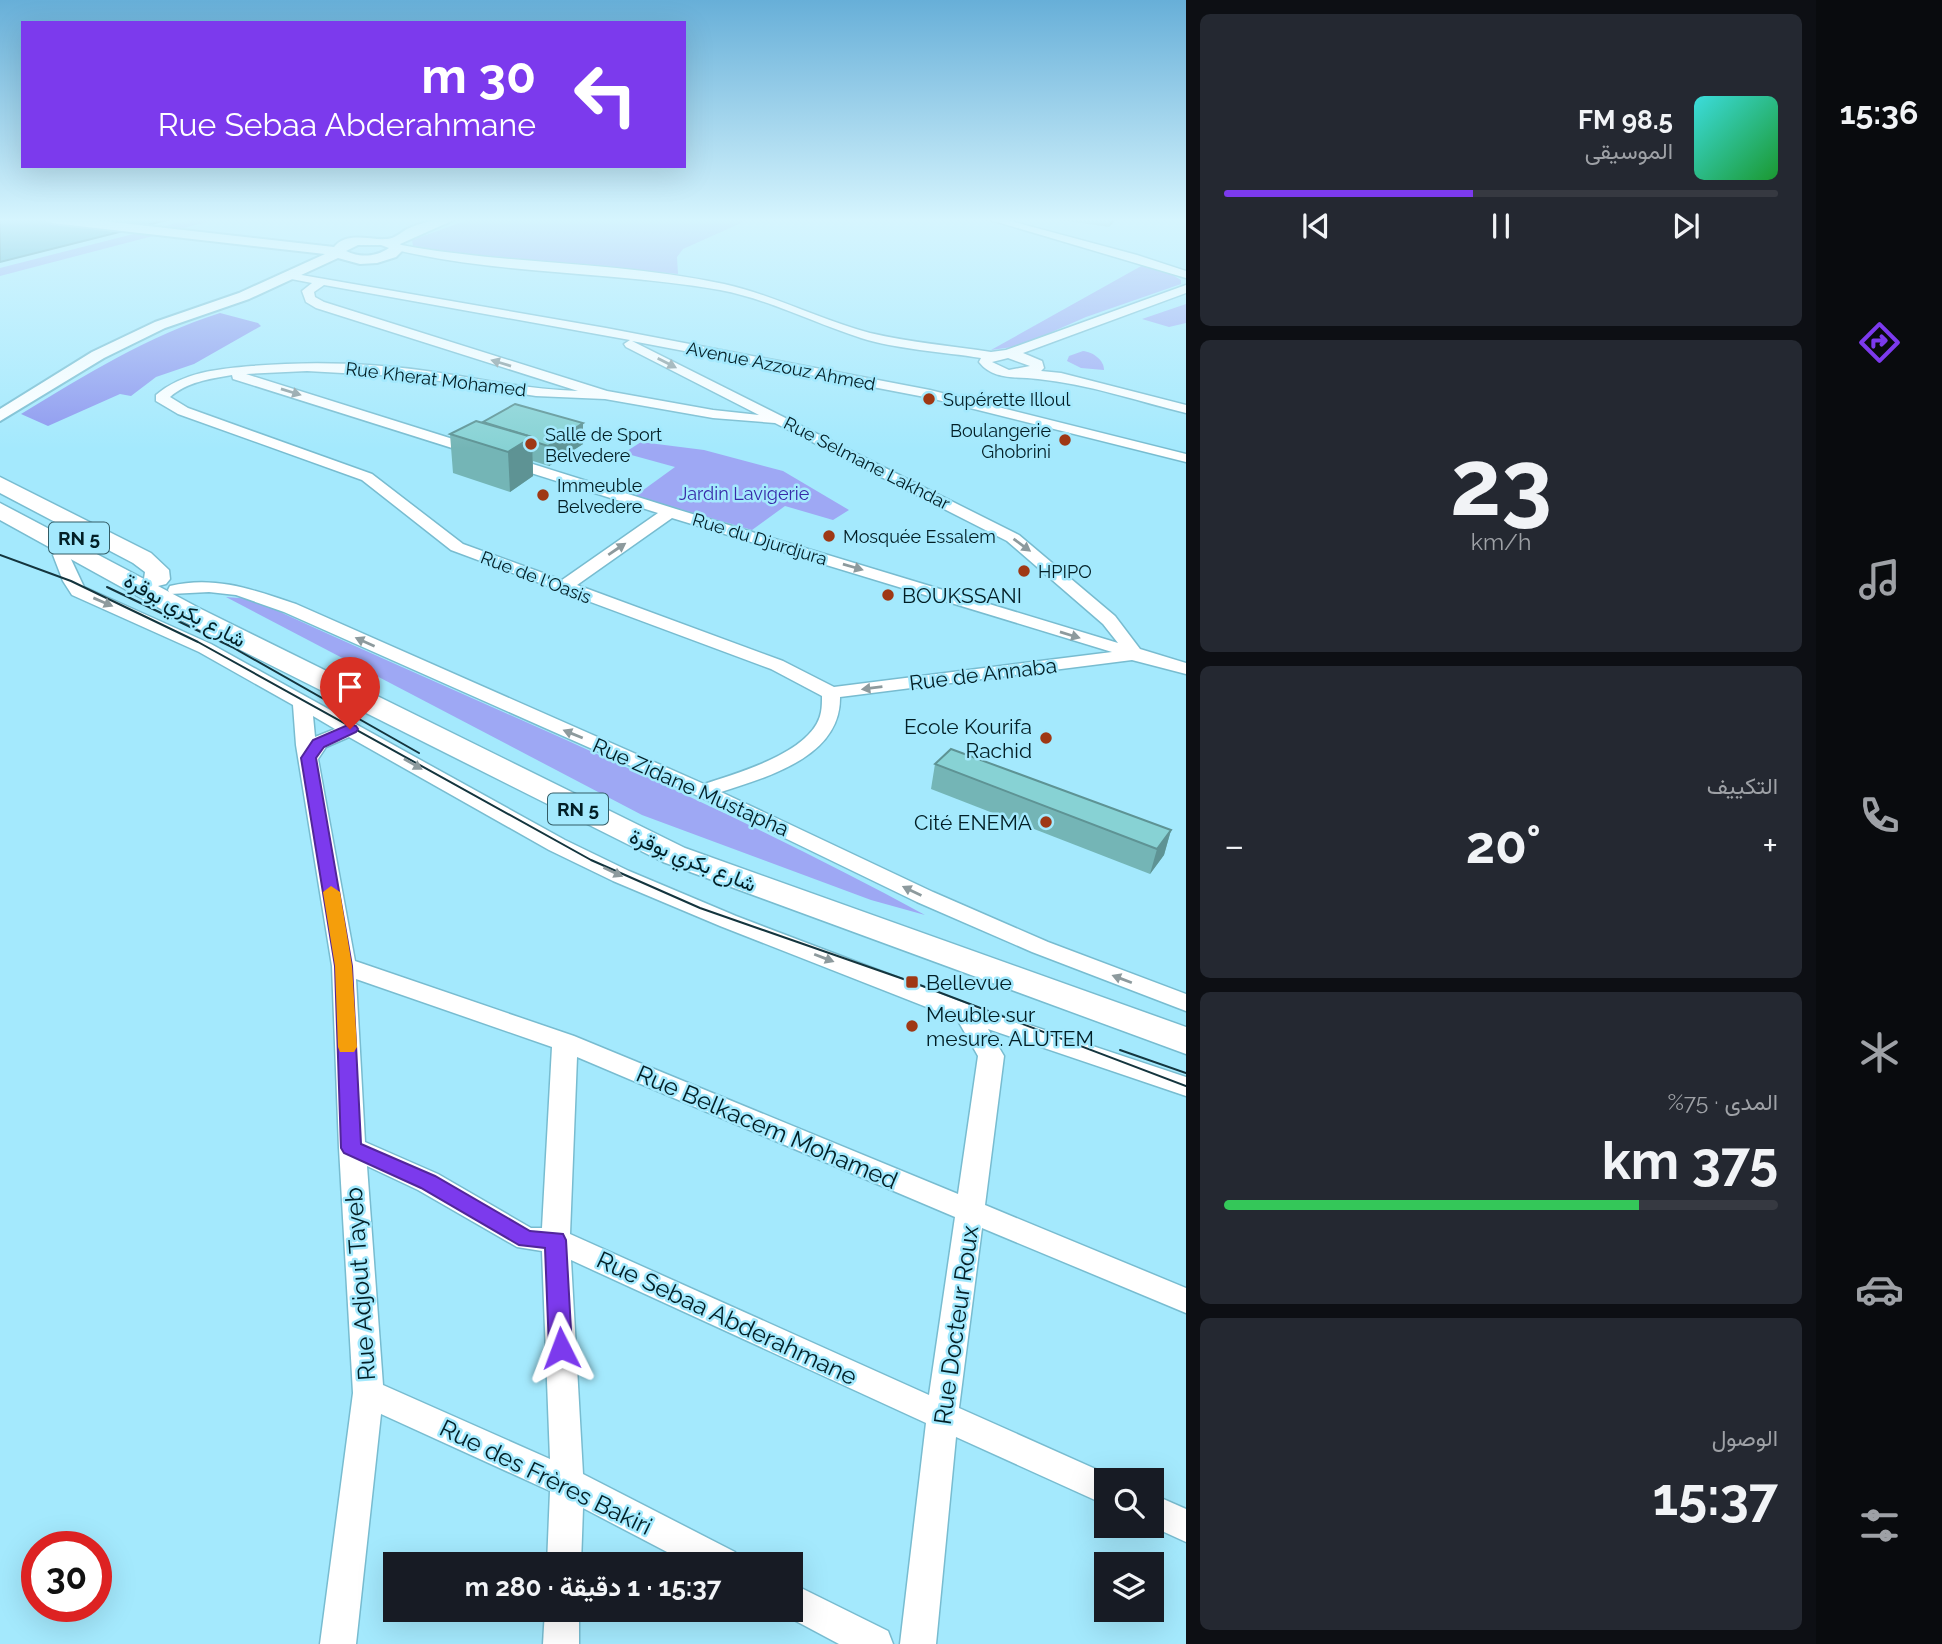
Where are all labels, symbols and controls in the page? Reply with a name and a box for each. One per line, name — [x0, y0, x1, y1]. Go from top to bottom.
text: 30 m — [421, 47, 536, 104]
icon: left — [560, 49, 651, 140]
text: 15:36 — [1840, 94, 1918, 131]
text: 98.5 FM — [1578, 105, 1673, 135]
text: Rue Sebaa Abderahmane — [158, 106, 536, 143]
text: الموسيقى — [1585, 137, 1673, 164]
icon: previous — [1297, 207, 1335, 245]
icon: pause — [1482, 207, 1520, 245]
icon: next — [1667, 207, 1705, 245]
icon: directions — [1855, 318, 1904, 367]
street label: Avenue Azzouz Ahmed — [685, 337, 877, 395]
one-way arrow — [490, 357, 511, 367]
one-way arrow — [657, 357, 677, 368]
street label: Rue Kherat Mohamed — [345, 358, 527, 400]
one-way arrow — [281, 388, 302, 398]
place label: Supérette Illoul — [943, 389, 1071, 410]
marker: Supérette Illoul — [921, 391, 937, 407]
street label: Rue Selmane Lakhdar — [780, 412, 954, 514]
place label: Boulangerie Ghobrini — [950, 420, 1051, 462]
place label: Salle de Sport Belvedere — [545, 424, 662, 466]
text: 23 — [1450, 429, 1552, 536]
marker: Boulangerie Ghobrini — [1057, 432, 1073, 448]
marker: Salle de Sport Belvedere — [523, 436, 539, 452]
place label: Immeuble Belvedere — [557, 475, 643, 517]
park label: Jardin Lavigerie — [679, 483, 810, 504]
marker: Immeuble Belvedere — [535, 487, 551, 503]
street label: Rue du Djurdjura — [690, 509, 830, 569]
road number: RN 5 — [49, 523, 109, 554]
place label: Mosquée Essalem — [843, 526, 996, 547]
marker: Mosquée Essalem — [821, 528, 837, 544]
text: km/h — [1471, 528, 1531, 555]
one-way arrow — [1013, 537, 1031, 551]
one-way arrow — [608, 543, 627, 556]
street label: Rue de l'Oasis — [478, 546, 594, 608]
icon: music — [1855, 555, 1904, 604]
place label: HPIPO — [1038, 561, 1092, 582]
one-way arrow — [842, 562, 864, 573]
marker: HPIPO — [1016, 563, 1032, 579]
street label: شارع بكري بوقرة — [118, 567, 250, 657]
place label: BOUKSSANI — [902, 583, 1022, 608]
marker: BOUKSSANI — [880, 587, 896, 603]
one-way arrow — [93, 597, 114, 608]
one-way arrow — [1059, 631, 1080, 641]
one-way arrow — [355, 636, 375, 648]
street label: Rue de Annaba — [908, 653, 1058, 695]
pin — [320, 657, 380, 729]
icon: arrive — [331, 668, 369, 706]
one-way arrow — [861, 683, 883, 694]
place label: Ecole Kourifa Rachid — [904, 714, 1032, 763]
one-way arrow — [562, 729, 583, 740]
marker: Ecole Kourifa Rachid — [1038, 730, 1054, 746]
street label: Rue Zidane Mustapha — [589, 732, 793, 842]
one-way arrow — [404, 758, 423, 771]
text: التكييف — [1707, 772, 1778, 799]
icon: phone — [1855, 791, 1904, 840]
road number: RN 5 — [548, 794, 608, 824]
place label: Cité ENEMA — [914, 810, 1032, 835]
marker: Cité ENEMA — [1038, 814, 1054, 830]
text: 20° — [1466, 814, 1541, 875]
street label: شارع بكري بوقرة — [624, 823, 760, 901]
text: − — [1224, 823, 1244, 868]
text: + — [1762, 823, 1778, 868]
one-way arrow — [603, 867, 624, 878]
one-way arrow — [902, 886, 922, 897]
one-way arrow — [814, 953, 835, 964]
place label: Bellevue — [926, 970, 1012, 995]
one-way arrow — [1112, 973, 1133, 984]
marker: Bellevue — [904, 974, 920, 990]
place label: Meuble sur mesure. ALUTEM — [926, 1002, 1094, 1051]
marker: Meuble sur mesure. ALUTEM — [904, 1018, 920, 1034]
icon: climate — [1855, 1028, 1904, 1077]
street label: Rue Belkacem Mohamed — [632, 1059, 902, 1195]
text: المدى · 75% — [1667, 1088, 1778, 1115]
text: 375 km — [1602, 1130, 1778, 1191]
street label: Rue Adjout Tayeb — [339, 1186, 381, 1382]
street label: Rue Docteur Roux — [928, 1224, 984, 1426]
street label: Rue Sebaa Abderahmane — [592, 1245, 862, 1391]
icon: car — [1855, 1265, 1904, 1314]
position arrow — [524, 1311, 598, 1385]
street label: Rue des Frères Bakiri — [435, 1413, 657, 1541]
text: الوصول — [1712, 1424, 1778, 1451]
text: 15:37 — [1652, 1466, 1778, 1527]
map controls — [1094, 1468, 1164, 1622]
button: search — [1094, 1468, 1164, 1538]
icon: filters — [1855, 1501, 1904, 1550]
speed limit sign: 30 — [21, 1531, 112, 1622]
button: layers — [1094, 1552, 1164, 1622]
text: 15:37 · 1 دقيقة · 280 m — [465, 1572, 721, 1602]

